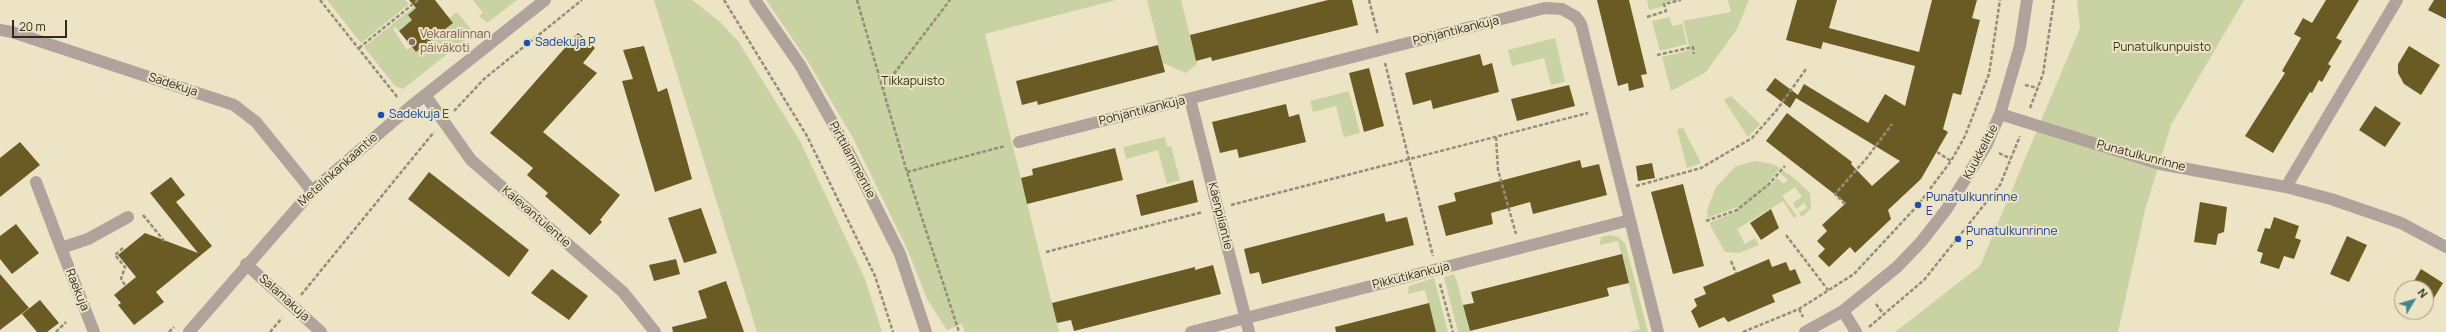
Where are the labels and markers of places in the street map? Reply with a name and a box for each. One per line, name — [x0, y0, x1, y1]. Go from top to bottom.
place label: Vekaralinnan päiväkoti — [420, 28, 491, 56]
place label: Sadekuja P — [535, 36, 596, 50]
marker: Vekaralinnan päiväkoti — [407, 37, 417, 47]
marker: Sadekuja P — [522, 38, 532, 48]
place label: Sadekuja E — [389, 108, 449, 122]
marker: Sadekuja E — [376, 110, 386, 120]
place label: Punatulkunrinne E — [1926, 191, 2017, 219]
marker: Punatulkunrinne E — [1913, 200, 1923, 210]
place label: Punatulkunrinne P — [1966, 225, 2057, 253]
marker: Punatulkunrinne P — [1953, 234, 1963, 244]

